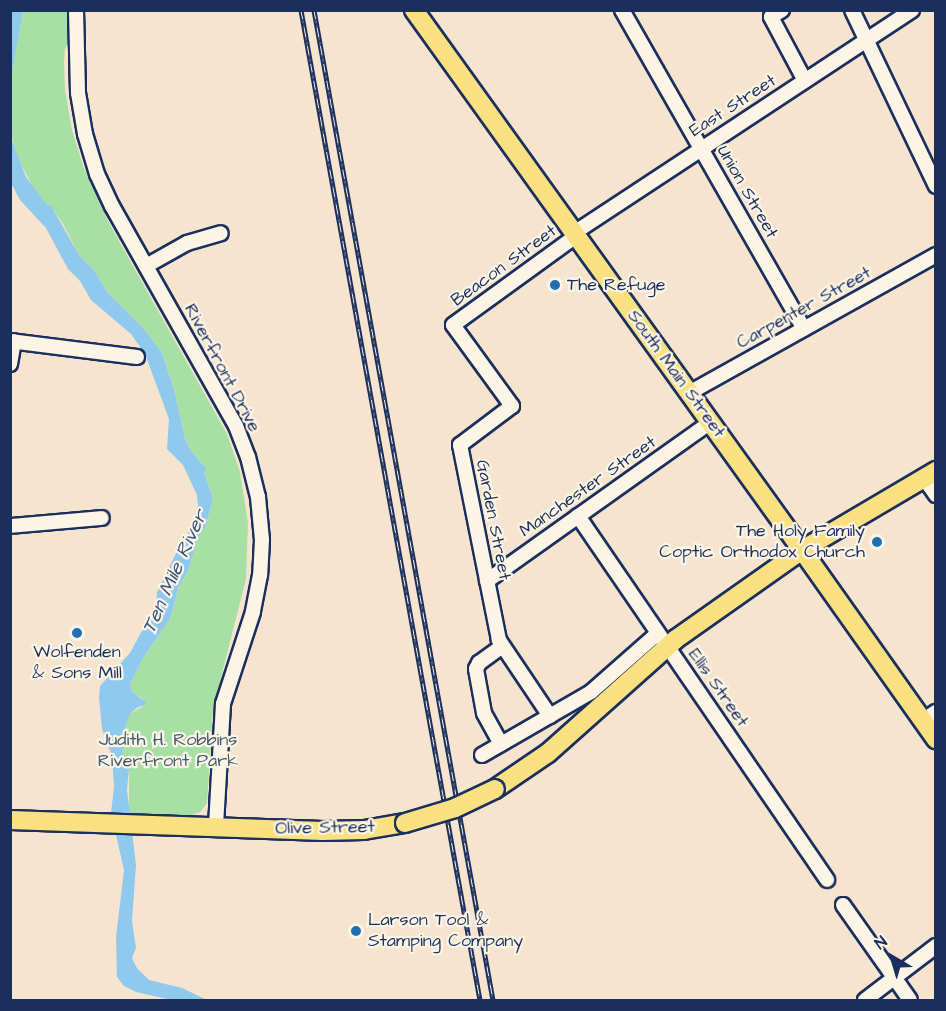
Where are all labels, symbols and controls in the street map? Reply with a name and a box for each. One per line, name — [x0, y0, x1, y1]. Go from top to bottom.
street label: East Street — [686, 70, 780, 142]
street label: Union Street — [712, 142, 782, 242]
street label: Beacon Street — [447, 221, 561, 311]
street label: Carpenter Street — [733, 262, 875, 354]
place label: The Refuge — [567, 274, 665, 296]
marker: The Refuge — [548, 278, 562, 292]
street label: Riverfront Drive — [179, 300, 265, 436]
street label: South Main Street — [622, 306, 730, 442]
street label: Manchester Street — [516, 432, 660, 542]
street label: Garden Street — [471, 458, 515, 582]
water label: Ten Mile River — [137, 507, 213, 637]
place label: The Holy Family Coptic Orthodox Church — [659, 521, 865, 564]
marker: The Holy Family Coptic Orthodox Church — [870, 535, 884, 549]
marker: Wolfenden & Sons Mill — [70, 626, 84, 640]
place label: Wolfenden & Sons Mill — [32, 642, 122, 684]
street label: Ellis Street — [683, 645, 753, 731]
park label: Judith H. Robbins Riverfront Park — [98, 730, 238, 772]
street label: Olive Street — [275, 816, 375, 840]
place label: Larson Tool & Stamping Company — [368, 910, 523, 952]
marker: Larson Tool & Stamping Company — [349, 924, 363, 938]
north arrow — [862, 927, 922, 987]
text: N — [870, 931, 892, 955]

